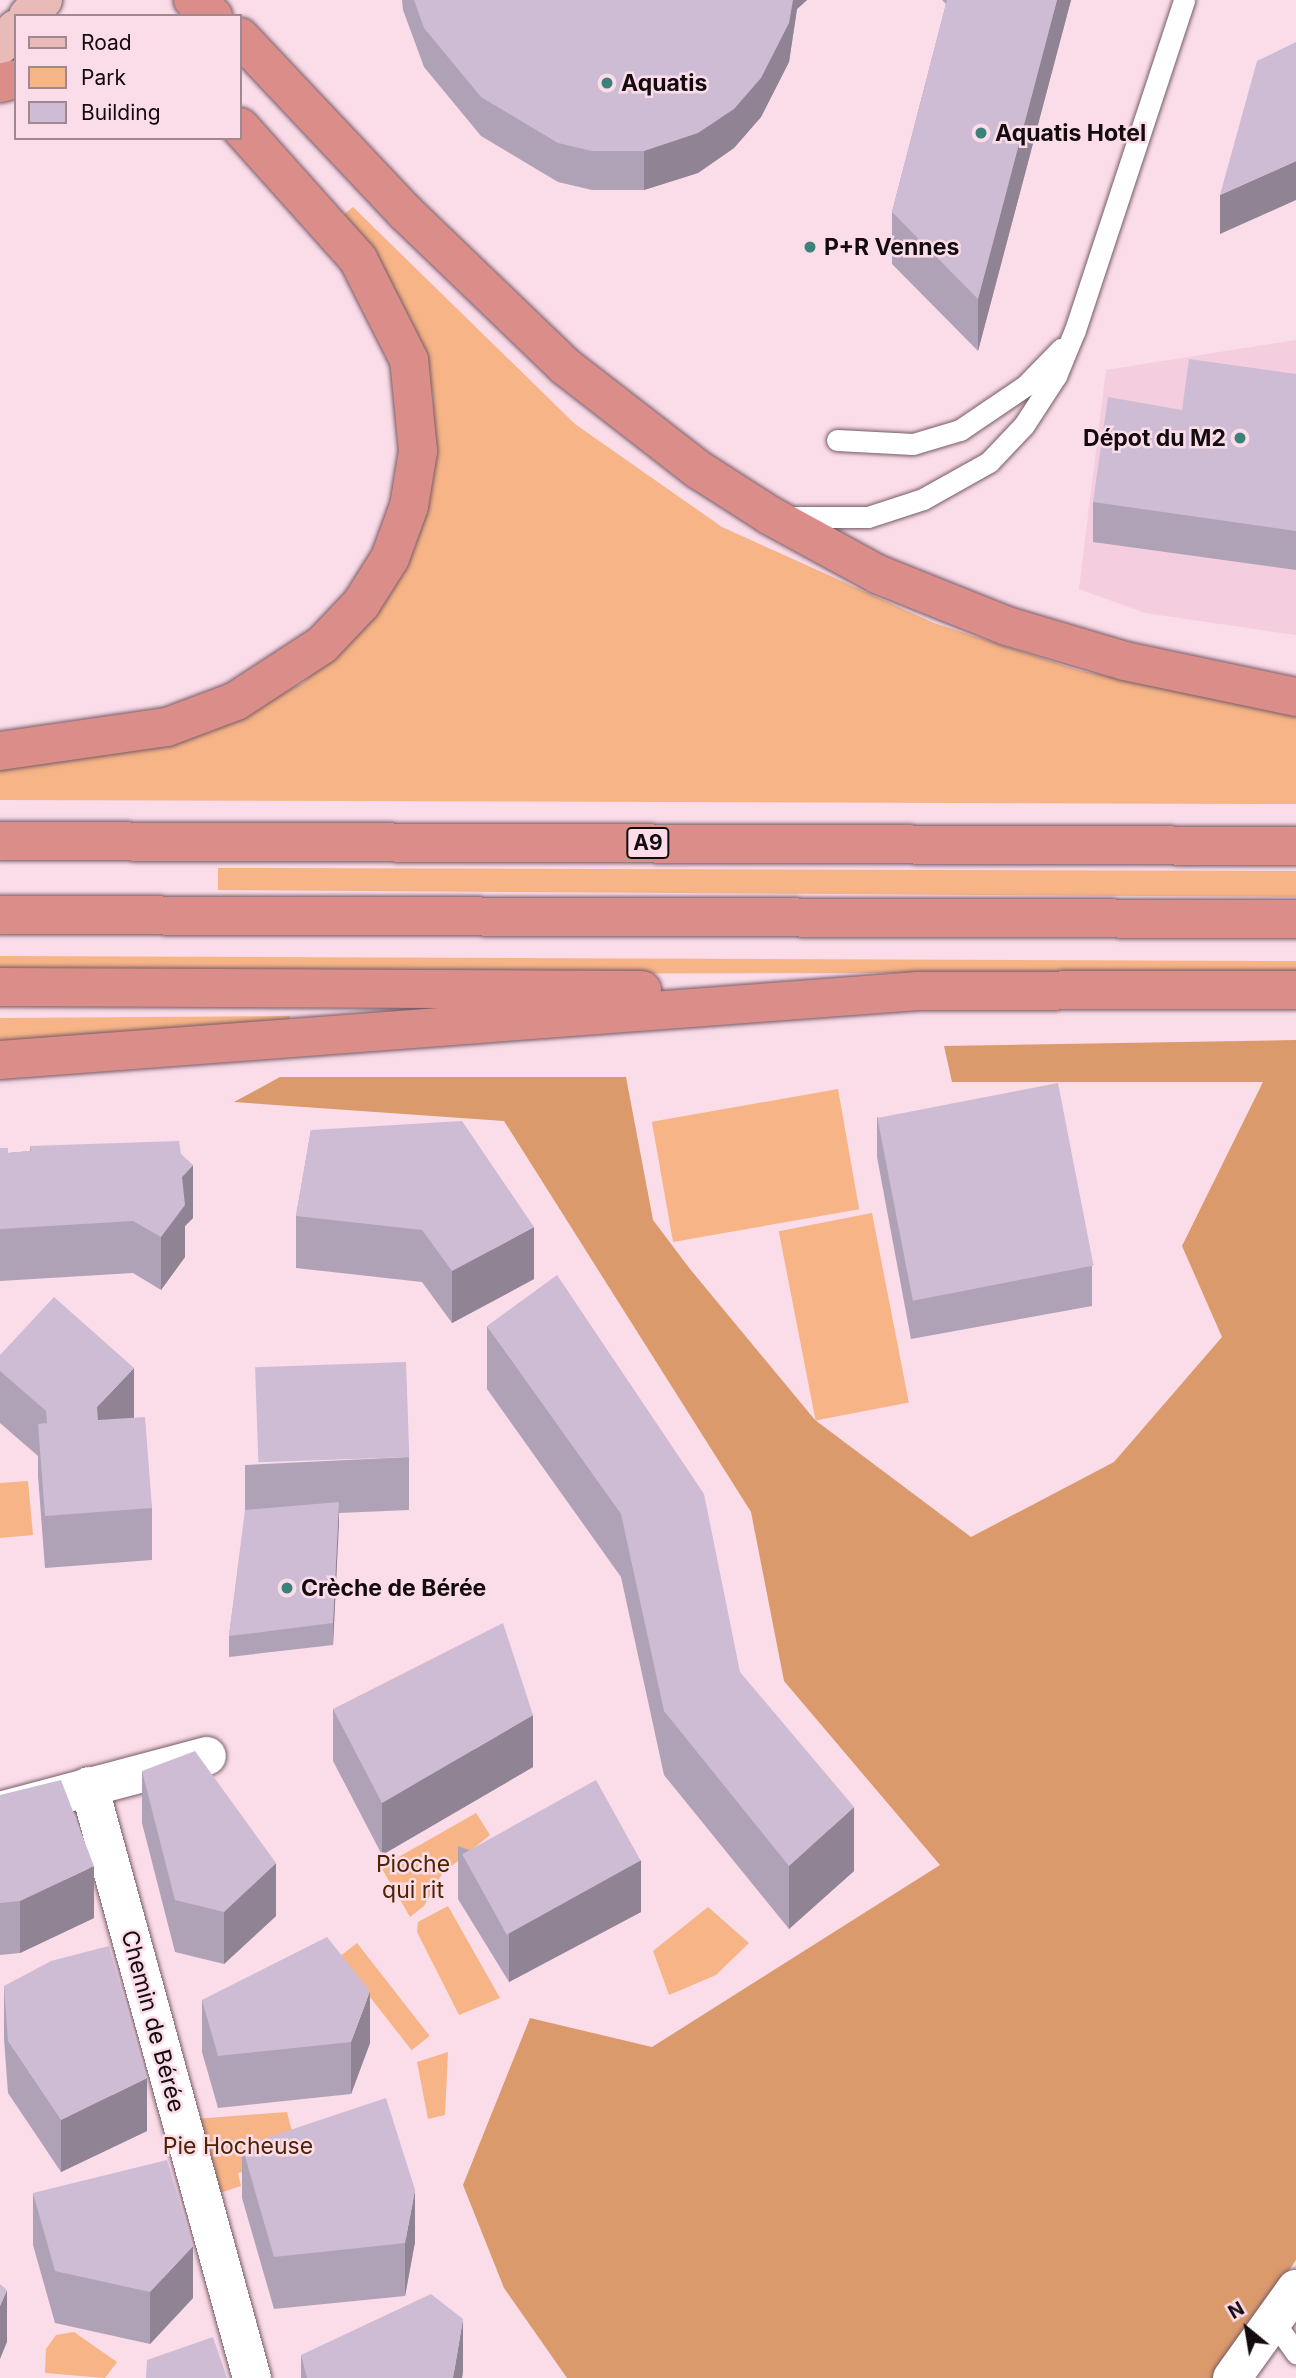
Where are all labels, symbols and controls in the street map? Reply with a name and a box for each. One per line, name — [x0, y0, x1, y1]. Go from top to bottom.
legend — [14, 14, 242, 140]
text: Road — [81, 30, 132, 55]
text: Park — [81, 65, 126, 90]
place label: Aquatis — [621, 69, 707, 97]
marker: Aquatis — [599, 75, 615, 91]
text: Building — [81, 100, 161, 125]
place label: Aquatis Hotel — [995, 119, 1146, 147]
marker: Aquatis Hotel — [973, 125, 989, 141]
place label: P+R Vennes — [824, 233, 959, 261]
marker: P+R Vennes — [802, 239, 818, 255]
place label: Dépot du M2 — [1083, 424, 1226, 452]
marker: Dépot du M2 — [1232, 430, 1248, 446]
road number: A9 — [625, 826, 671, 860]
place label: Crèche de Bérée — [301, 1574, 486, 1602]
marker: Crèche de Bérée — [279, 1580, 295, 1596]
park label: Pioche qui rit — [376, 1850, 450, 1904]
street label: Chemin de Bérée — [115, 1927, 191, 2115]
park label: Pie Hocheuse — [163, 2132, 313, 2160]
north arrow — [1212, 2294, 1282, 2364]
text: N — [1224, 2297, 1248, 2324]

